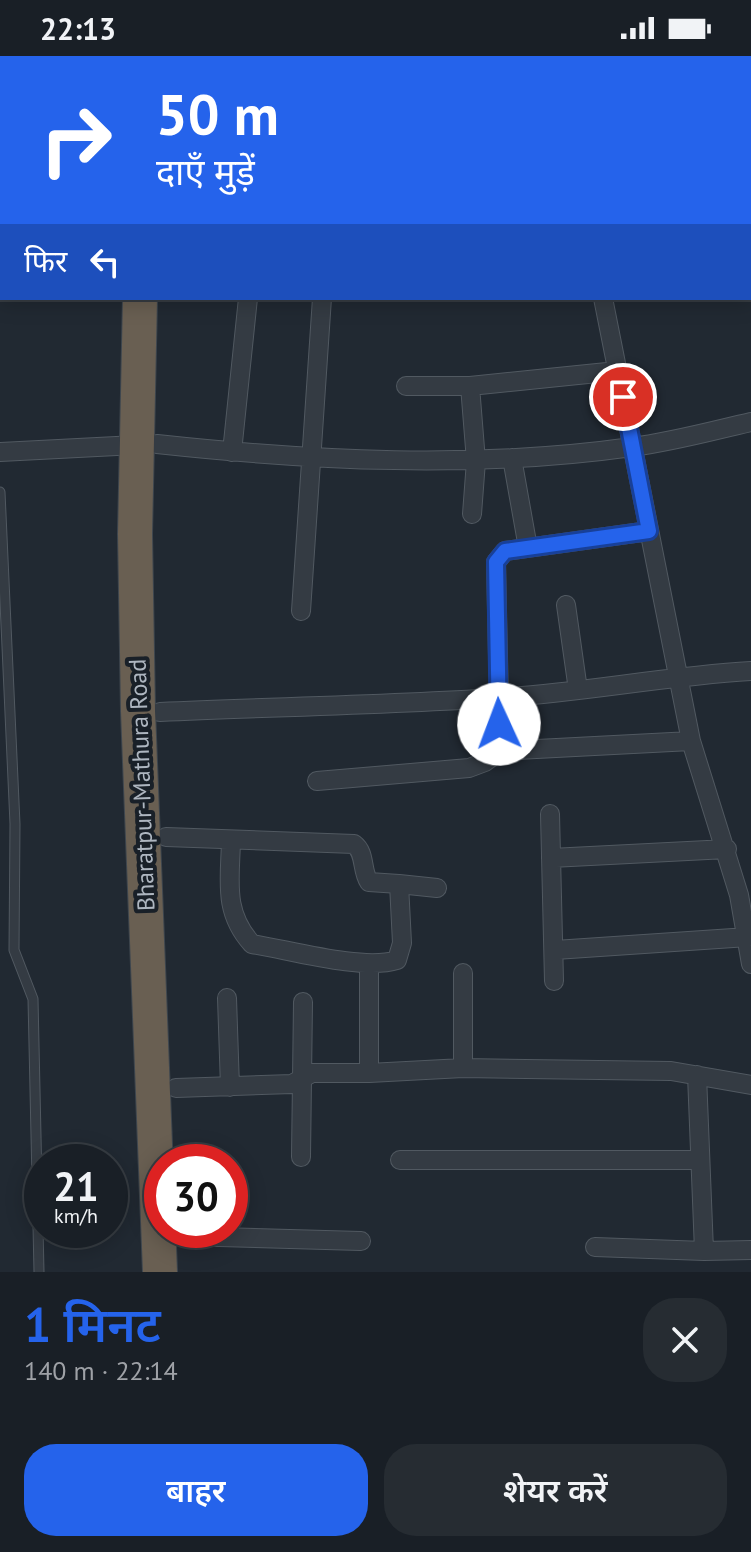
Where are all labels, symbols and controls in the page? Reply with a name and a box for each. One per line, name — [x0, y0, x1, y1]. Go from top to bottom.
text: 22:13 — [40, 9, 116, 48]
text: 50 m — [156, 78, 279, 150]
icon: right — [24, 88, 128, 192]
text: दाएँ मुड़ें — [156, 148, 255, 195]
icon: left — [83, 240, 127, 284]
text: फिर — [24, 241, 67, 280]
pin — [589, 363, 657, 431]
icon: arrive — [601, 375, 645, 419]
street label: Bharatpur-Mathura Road — [122, 658, 161, 912]
position arrow — [457, 682, 541, 766]
speed limit sign: 30 — [144, 1144, 248, 1248]
text: 21 — [53, 1160, 99, 1212]
text: km/h — [54, 1203, 98, 1229]
text: 1 मिनट — [24, 1293, 161, 1355]
button: close — [643, 1298, 727, 1382]
text: 140 m · 22:14 — [24, 1354, 178, 1387]
button: बाहर — [24, 1444, 368, 1536]
button: शेयर करें — [384, 1444, 727, 1536]

